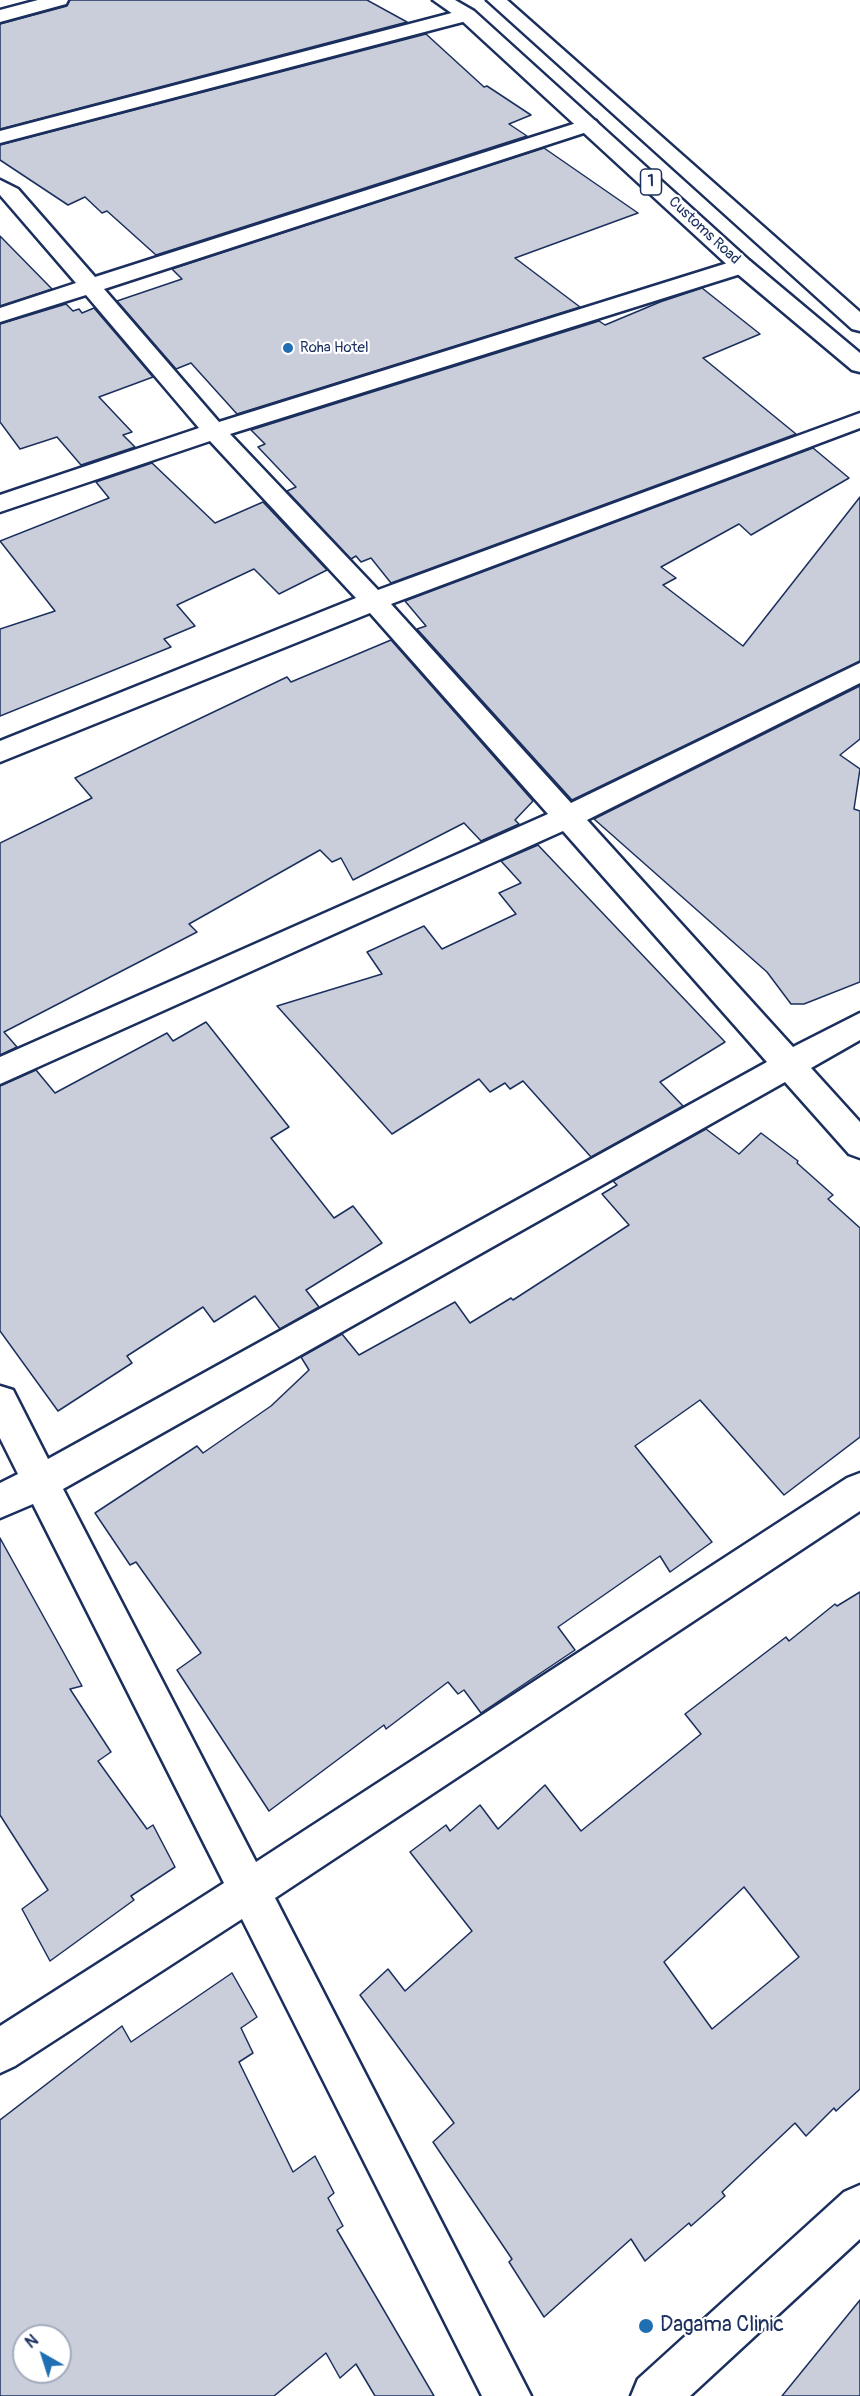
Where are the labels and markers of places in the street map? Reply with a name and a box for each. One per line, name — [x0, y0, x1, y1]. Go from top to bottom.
place label: Roha Hotel — [300, 339, 369, 357]
marker: Roha Hotel — [281, 341, 295, 355]
place label: Dagama Clinic — [660, 2313, 784, 2339]
marker: Dagama Clinic — [637, 2317, 655, 2335]

